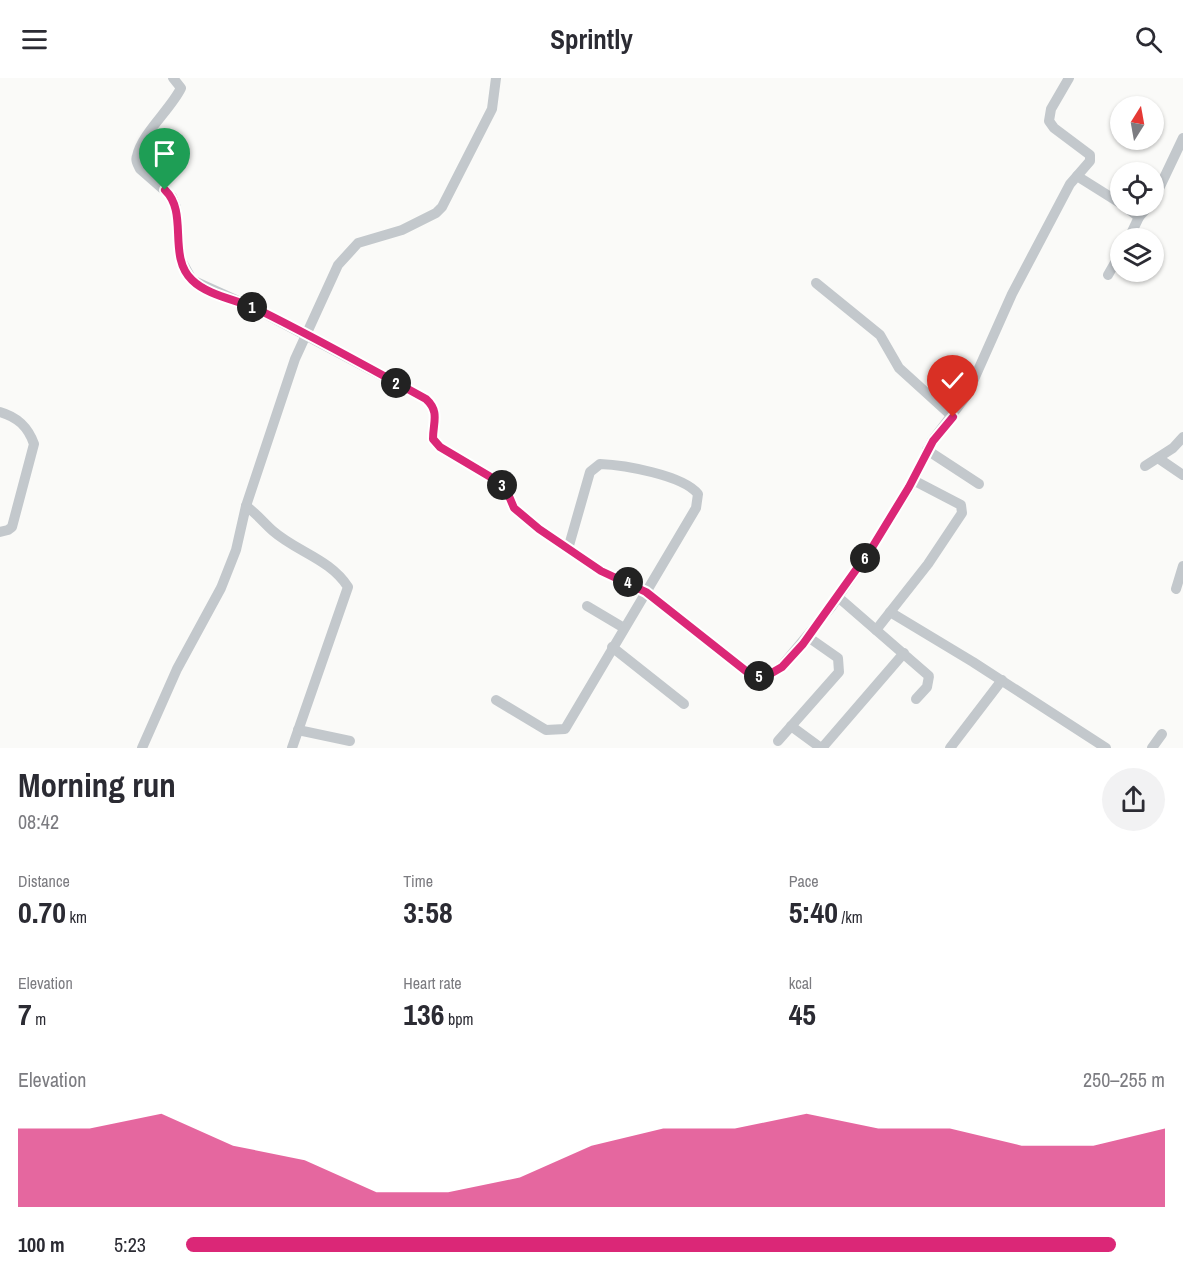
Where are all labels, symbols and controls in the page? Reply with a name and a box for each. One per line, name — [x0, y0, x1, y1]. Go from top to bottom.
text: Sprintly — [550, 21, 633, 57]
icon: menu — [18, 23, 51, 56]
icon: search — [1132, 23, 1165, 56]
north arrow — [1110, 96, 1164, 150]
map controls — [1110, 96, 1164, 282]
pin — [139, 128, 190, 190]
icon: arrive — [148, 137, 181, 170]
button: locate — [1110, 162, 1164, 216]
button: layers — [1110, 228, 1164, 282]
pin: 1 — [237, 292, 267, 322]
text: 1 — [248, 296, 256, 318]
pin — [927, 355, 978, 417]
icon: check — [936, 364, 969, 397]
pin: 2 — [381, 368, 411, 398]
text: 2 — [392, 372, 400, 394]
pin: 3 — [487, 470, 517, 500]
text: 3 — [498, 474, 506, 496]
pin: 6 — [850, 543, 880, 573]
text: 6 — [861, 547, 869, 569]
pin: 4 — [613, 567, 643, 597]
text: 4 — [624, 571, 632, 593]
pin: 5 — [744, 661, 774, 691]
text: 5 — [755, 665, 763, 687]
text: Morning run — [18, 763, 176, 807]
button: share — [1102, 768, 1165, 831]
text: 08:42 — [18, 808, 59, 835]
text: Distance — [18, 870, 70, 892]
text: Time — [403, 870, 433, 892]
text: Pace — [789, 870, 819, 892]
text: 0.70 — [18, 892, 66, 932]
text: 3:58 — [403, 892, 453, 932]
text: 5:40 — [789, 892, 838, 932]
text: km — [66, 906, 87, 928]
text: /km — [838, 906, 863, 928]
text: Elevation — [18, 972, 73, 994]
text: Heart rate — [403, 972, 462, 994]
text: kcal — [789, 972, 812, 994]
text: 7 — [18, 994, 32, 1034]
text: 136 — [403, 994, 444, 1034]
text: 45 — [789, 994, 816, 1034]
text: m — [32, 1008, 46, 1030]
text: bpm — [444, 1008, 474, 1030]
text: Elevation — [18, 1066, 86, 1093]
text: 250–255 m — [1083, 1066, 1165, 1093]
text: 100 m — [18, 1231, 65, 1258]
text: 5:23 — [114, 1231, 146, 1258]

